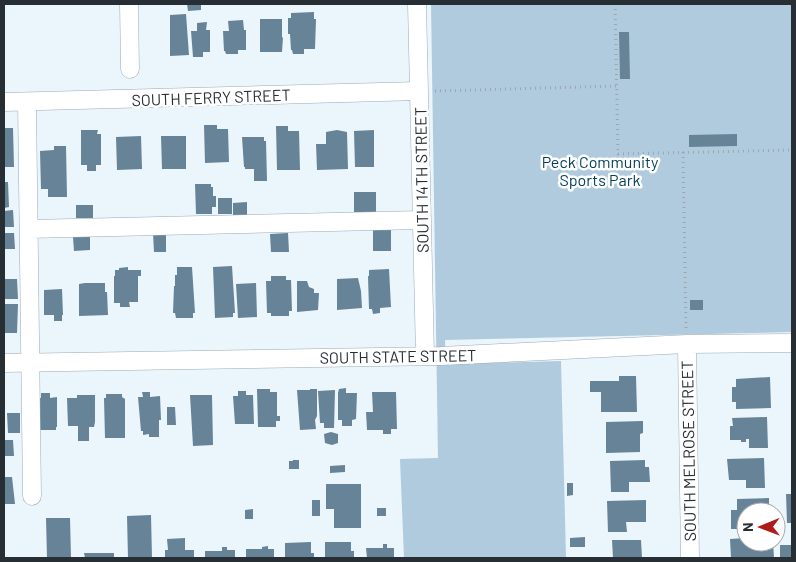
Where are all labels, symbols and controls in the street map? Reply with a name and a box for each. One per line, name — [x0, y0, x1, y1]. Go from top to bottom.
street label: SOUTH FERRY STREET — [131, 85, 291, 109]
street label: SOUTH 14TH STREET — [410, 107, 432, 253]
park label: Peck Community Sports Park — [542, 152, 659, 189]
street label: SOUTH STATE STREET — [320, 345, 476, 367]
street label: SOUTH MELROSE STREET — [677, 360, 699, 542]
north arrow — [736, 502, 786, 552]
text: N — [739, 522, 756, 532]

